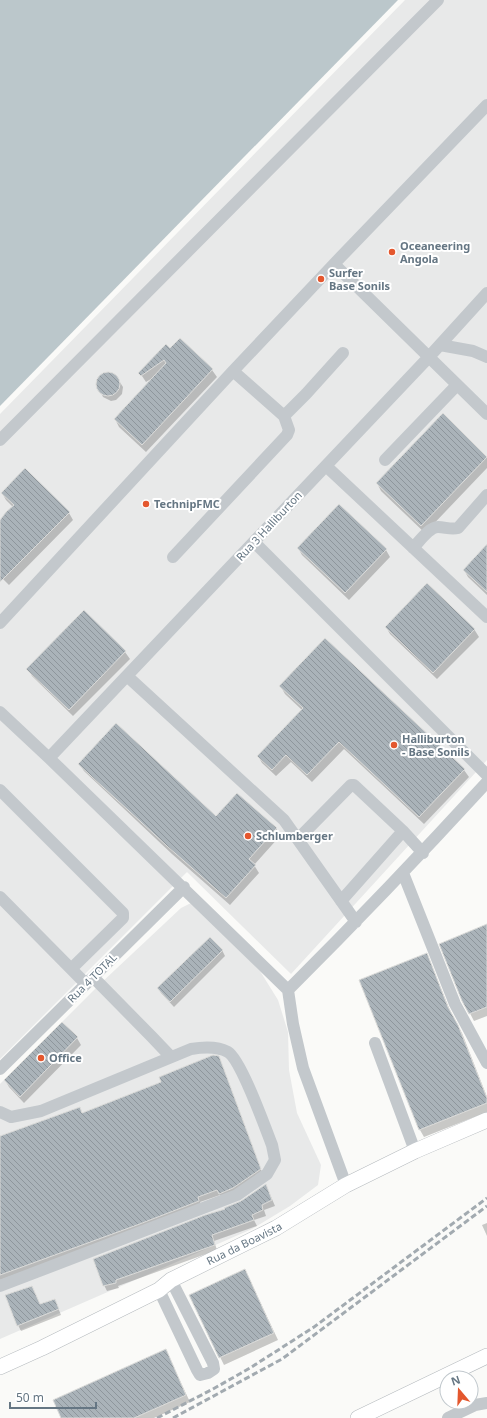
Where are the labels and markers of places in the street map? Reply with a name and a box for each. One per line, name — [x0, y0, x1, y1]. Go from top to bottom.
place label: Oceaneering Angola — [400, 238, 470, 266]
marker: Oceaneering Angola — [387, 247, 397, 257]
place label: Surfer Base Sonils — [329, 265, 391, 293]
marker: Surfer Base Sonils — [316, 274, 326, 284]
place label: TechnipFMC — [154, 496, 220, 511]
marker: TechnipFMC — [141, 499, 151, 509]
place label: Halliburton - Base Sonils — [402, 731, 470, 759]
marker: Halliburton - Base Sonils — [389, 740, 399, 750]
place label: Schlumberger — [256, 828, 333, 843]
marker: Schlumberger — [243, 831, 253, 841]
place label: Office — [49, 1050, 82, 1065]
marker: Office — [36, 1053, 46, 1063]

